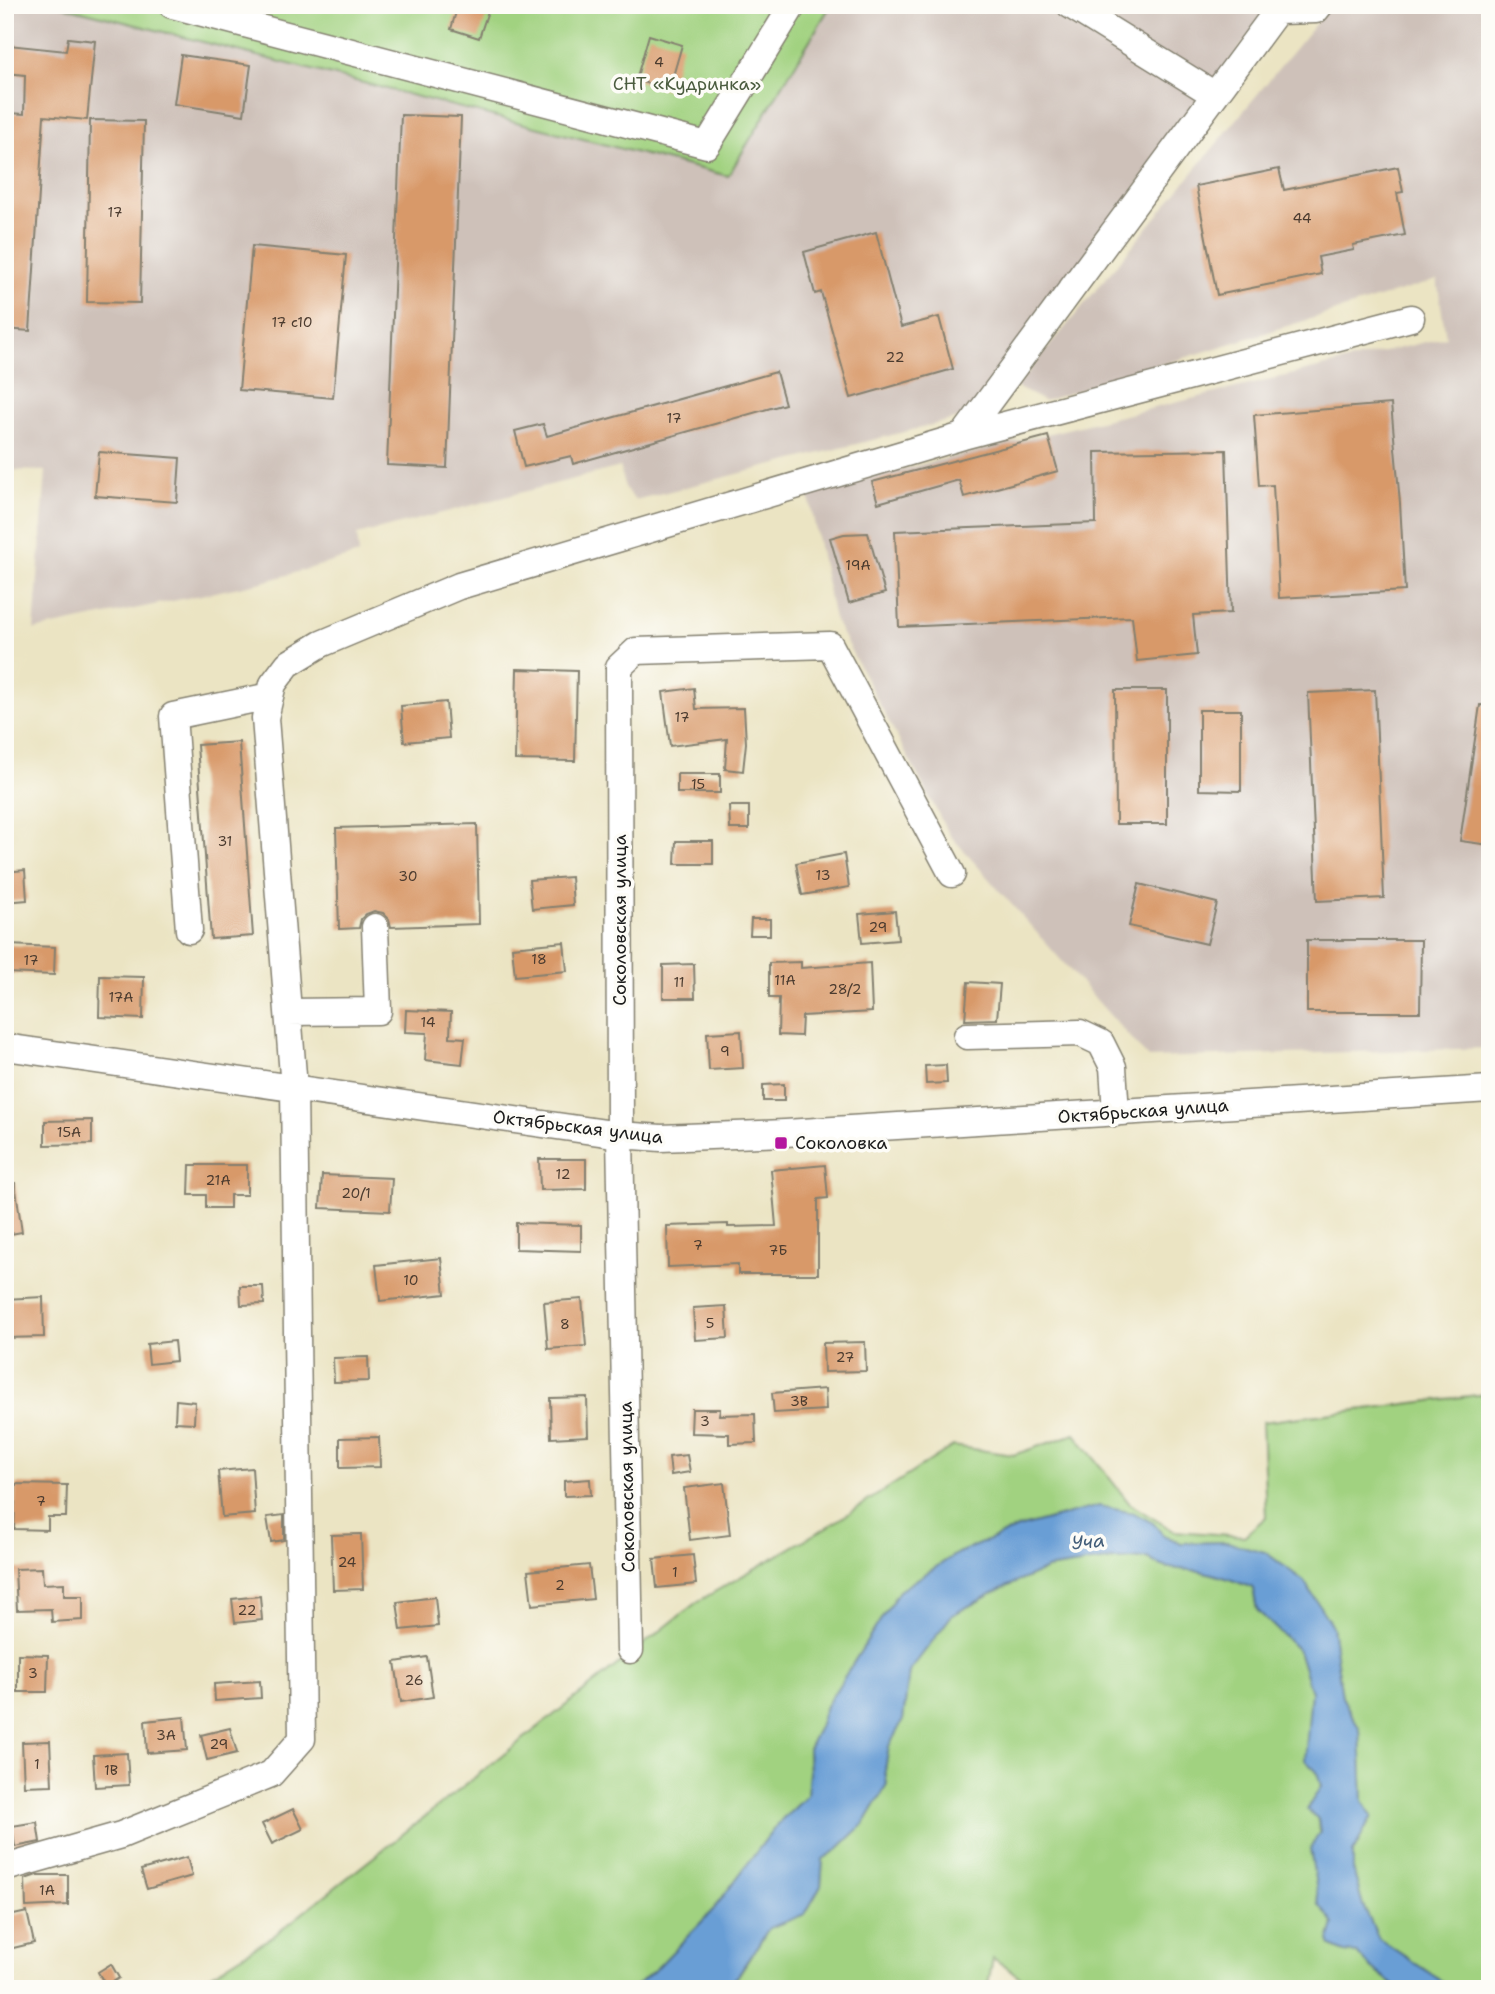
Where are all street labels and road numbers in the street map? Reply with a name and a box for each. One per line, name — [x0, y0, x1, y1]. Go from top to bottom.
street label: Соколовская улица — [608, 834, 632, 1006]
street label: Октябрьская улица — [1057, 1093, 1229, 1129]
street label: Октябрьская улица — [492, 1105, 664, 1149]
street label: Соколовская улица — [614, 1401, 640, 1573]

